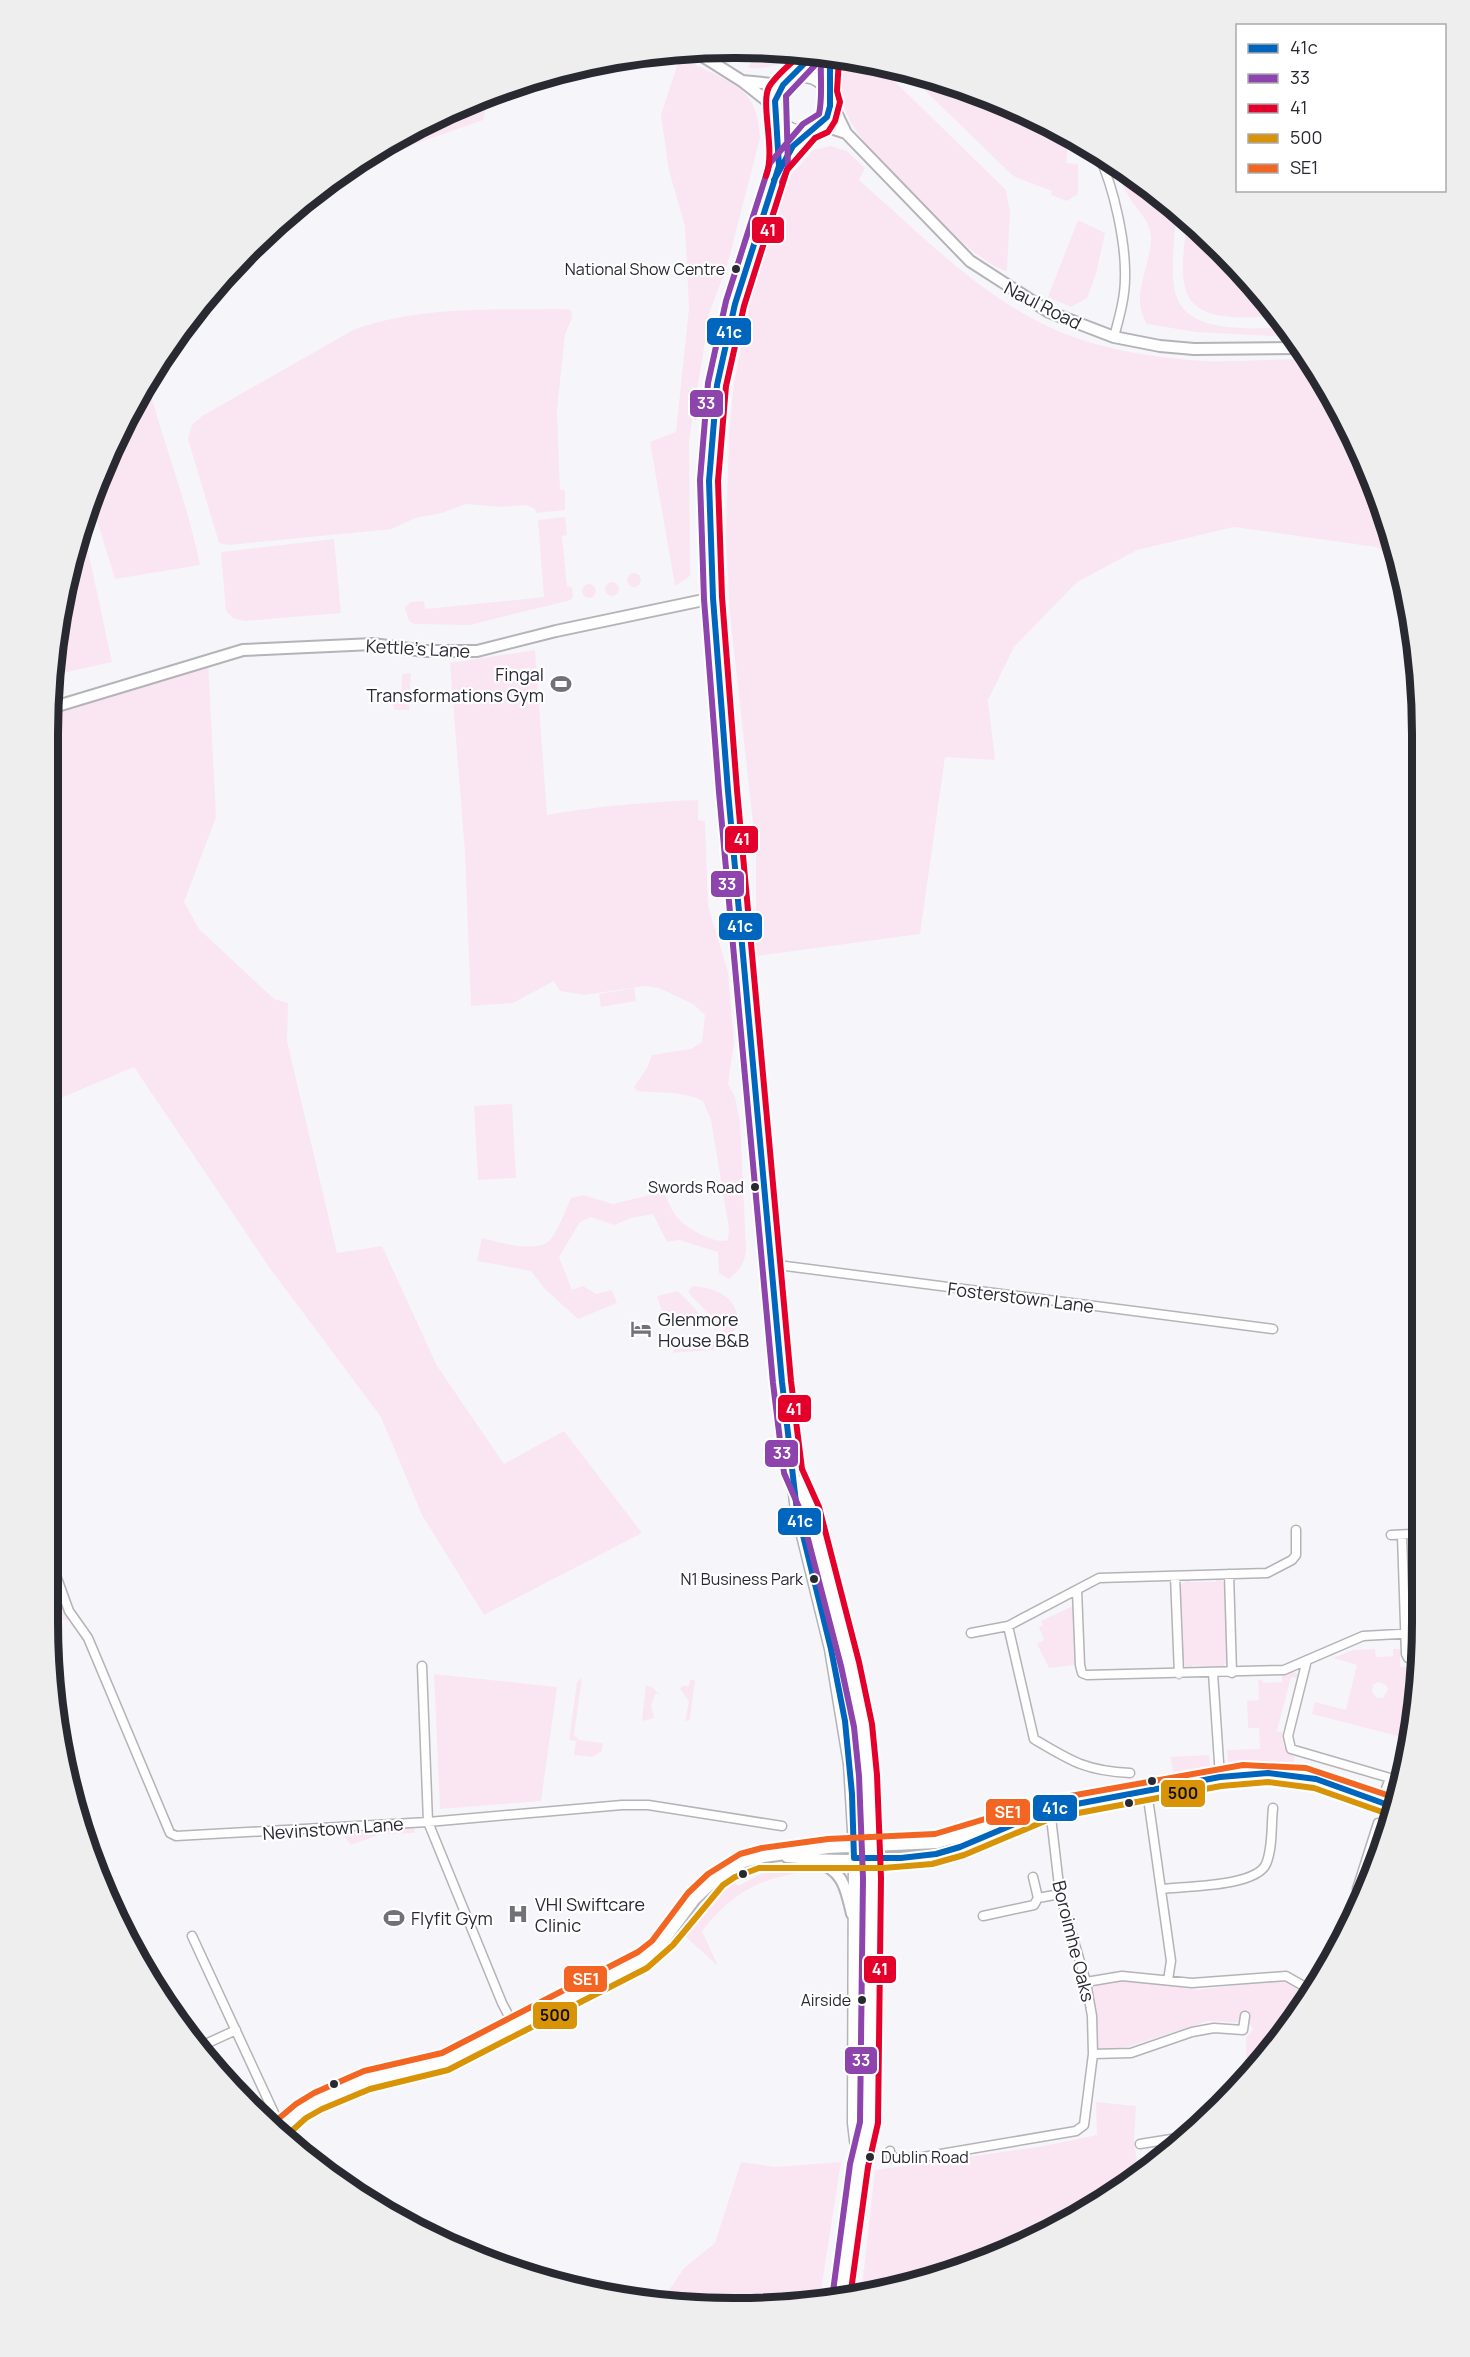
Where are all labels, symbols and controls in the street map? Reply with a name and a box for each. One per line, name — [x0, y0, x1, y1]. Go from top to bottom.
legend — [1236, 24, 1446, 192]
text: 41c — [1290, 35, 1318, 59]
text: 33 — [1290, 65, 1310, 89]
text: 41 — [1290, 95, 1308, 119]
text: 500 — [1290, 125, 1322, 149]
text: SE1 — [1290, 155, 1318, 179]
line badge: 41 — [751, 216, 785, 244]
text: 41 — [760, 219, 776, 241]
place label: National Show Centre — [565, 258, 725, 280]
marker: National Show Centre — [730, 263, 742, 275]
street label: Naul Road — [1000, 275, 1086, 335]
line badge: 41c — [706, 317, 752, 346]
text: 41c — [716, 321, 742, 343]
line badge: 33 — [689, 389, 724, 418]
text: 33 — [697, 392, 715, 414]
street label: Kettle's Lane — [365, 633, 471, 663]
place label: Fingal Transformations Gym — [366, 662, 544, 707]
sports icon: Fingal Transformations Gym — [549, 672, 573, 696]
line badge: 41 — [724, 825, 759, 854]
text: 41 — [734, 828, 750, 850]
line badge: 33 — [710, 870, 745, 898]
text: 33 — [718, 873, 736, 895]
line badge: 41c — [718, 912, 763, 941]
text: 41c — [727, 915, 753, 937]
place label: Swords Road — [648, 1176, 744, 1198]
marker: Swords Road — [749, 1181, 761, 1193]
street label: Fosterstown Lane — [946, 1276, 1096, 1318]
place label: Glenmore House B&B — [658, 1307, 749, 1352]
hotel icon: Glenmore House B&B — [629, 1317, 653, 1341]
line badge: 41 — [777, 1394, 812, 1423]
text: 41 — [786, 1398, 802, 1420]
line badge: 33 — [764, 1439, 799, 1468]
text: 33 — [773, 1442, 791, 1464]
line badge: 41c — [777, 1507, 822, 1536]
text: 41c — [787, 1510, 813, 1532]
place label: N1 Business Park — [680, 1568, 804, 1590]
marker: N1 Business Park — [808, 1573, 820, 1585]
unlabelled marker — [1146, 1775, 1158, 1787]
line badge: 500 — [1160, 1779, 1206, 1808]
text: 500 — [1168, 1782, 1198, 1804]
line badge: 41c — [1032, 1794, 1078, 1822]
text: 41c — [1042, 1797, 1068, 1819]
unlabelled marker — [1123, 1797, 1135, 1809]
line badge: SE1 — [985, 1798, 1031, 1826]
text: SE1 — [995, 1801, 1021, 1823]
street label: Nevinstown Lane — [262, 1811, 404, 1845]
unlabelled marker — [737, 1868, 749, 1880]
street label: Boroimhe Oaks — [1047, 1878, 1101, 2004]
place label: VHI Swiftcare Clinic — [535, 1892, 645, 1937]
hospital icon: VHI Swiftcare Clinic — [506, 1902, 530, 1926]
sports icon: Flyfit Gym — [382, 1906, 406, 1930]
place label: Flyfit Gym — [411, 1906, 493, 1930]
line badge: 41 — [863, 1955, 897, 1984]
text: 41 — [872, 1958, 888, 1980]
line badge: SE1 — [563, 1965, 608, 1993]
text: SE1 — [573, 1968, 599, 1990]
place label: Airside — [801, 1989, 851, 2011]
marker: Airside — [856, 1994, 868, 2006]
line badge: 500 — [532, 2001, 578, 2030]
text: 500 — [540, 2004, 570, 2026]
line badge: 33 — [844, 2046, 878, 2075]
text: 33 — [852, 2049, 870, 2071]
unlabelled marker — [328, 2078, 340, 2090]
place label: Dublin Road — [881, 2146, 969, 2168]
marker: Dublin Road — [864, 2151, 876, 2163]

